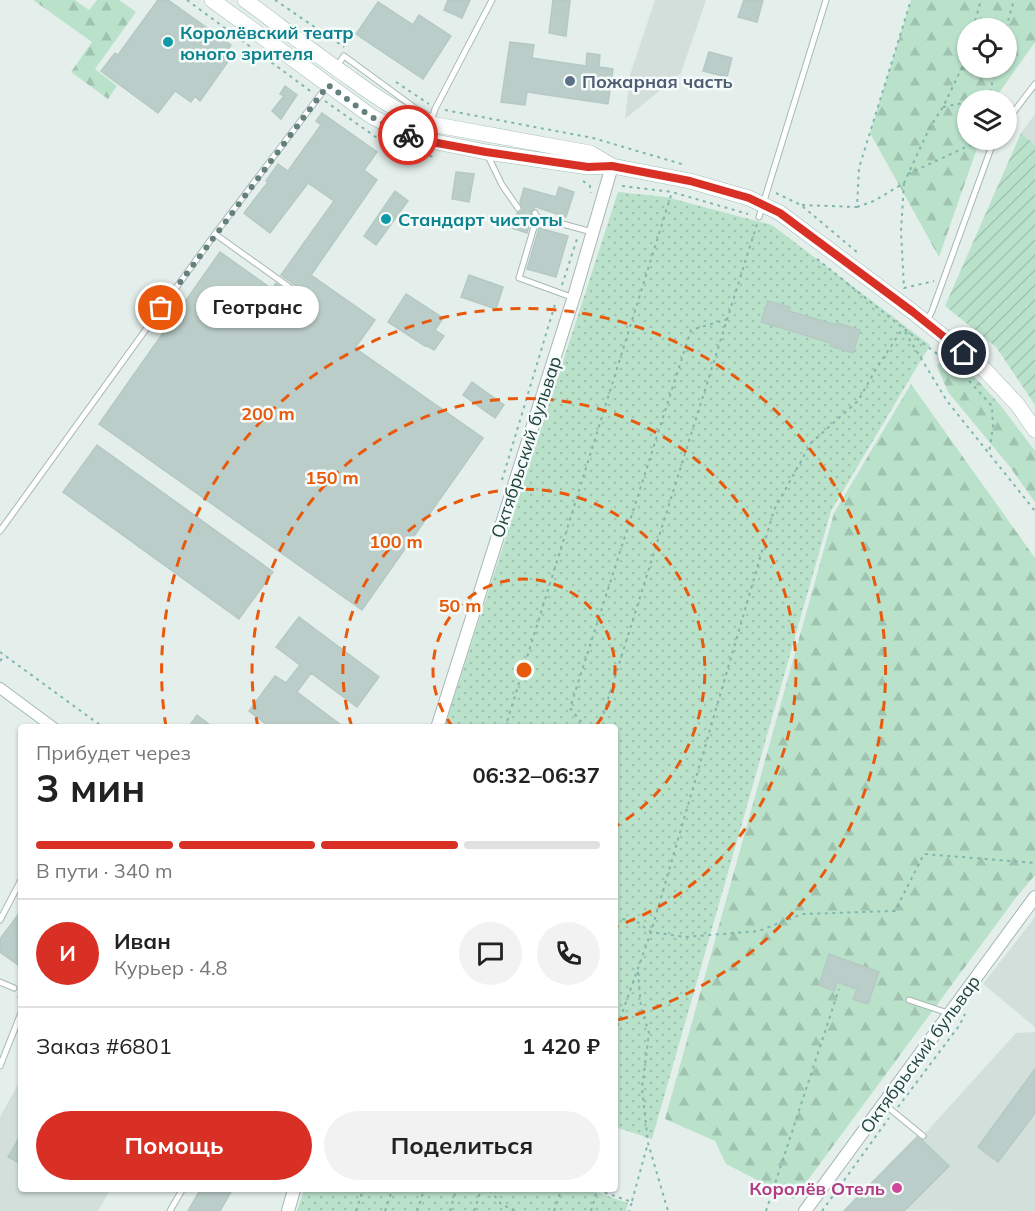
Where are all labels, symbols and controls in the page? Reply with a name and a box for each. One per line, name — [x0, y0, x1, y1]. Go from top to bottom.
map controls — [957, 18, 1017, 150]
button: locate — [957, 18, 1017, 78]
place label: Королёвский театр юного зрителя — [180, 21, 354, 65]
marker: Королёвский театр юного зрителя — [161, 35, 175, 49]
place label: Пожарная часть — [582, 70, 733, 93]
marker: Пожарная часть — [563, 74, 577, 88]
button: layers — [957, 90, 1017, 150]
courier — [378, 105, 438, 165]
icon: bike — [392, 119, 425, 152]
place label: Стандарт чистоты — [398, 208, 563, 231]
marker: Стандарт чистоты — [379, 212, 393, 226]
pin — [135, 282, 186, 333]
callout: Геотранс — [197, 287, 320, 329]
icon: bag — [144, 291, 177, 324]
text: Геотранс — [212, 294, 303, 319]
pin — [938, 327, 989, 378]
icon: home — [947, 336, 980, 369]
street label: Октябрьский бульвар — [486, 353, 566, 541]
text: 200 m — [241, 402, 295, 425]
text: 150 m — [305, 466, 359, 489]
text: 100 m — [369, 530, 423, 553]
text: 50 m — [439, 594, 481, 617]
centre of rings — [514, 660, 534, 680]
text: Прибудет через — [36, 740, 191, 765]
text: 06:32–06:37 — [472, 761, 600, 789]
text: 3 мин — [36, 763, 145, 812]
text: В пути · 340 m — [36, 858, 172, 883]
button: chat — [459, 922, 522, 985]
button: phone — [537, 922, 600, 985]
text: Иван — [114, 927, 171, 955]
text: И — [59, 939, 76, 967]
text: Курьер · 4.8 — [114, 955, 228, 980]
street label: Октябрьский бульвар — [855, 970, 985, 1138]
text: Заказ #6801 — [36, 1032, 172, 1060]
text: 1 420 ₽ — [522, 1032, 600, 1060]
button: Помощь — [36, 1111, 312, 1180]
button: Поделиться — [324, 1111, 600, 1180]
place label: Королёв Отель — [749, 1177, 885, 1200]
marker: Королёв Отель — [890, 1181, 904, 1195]

